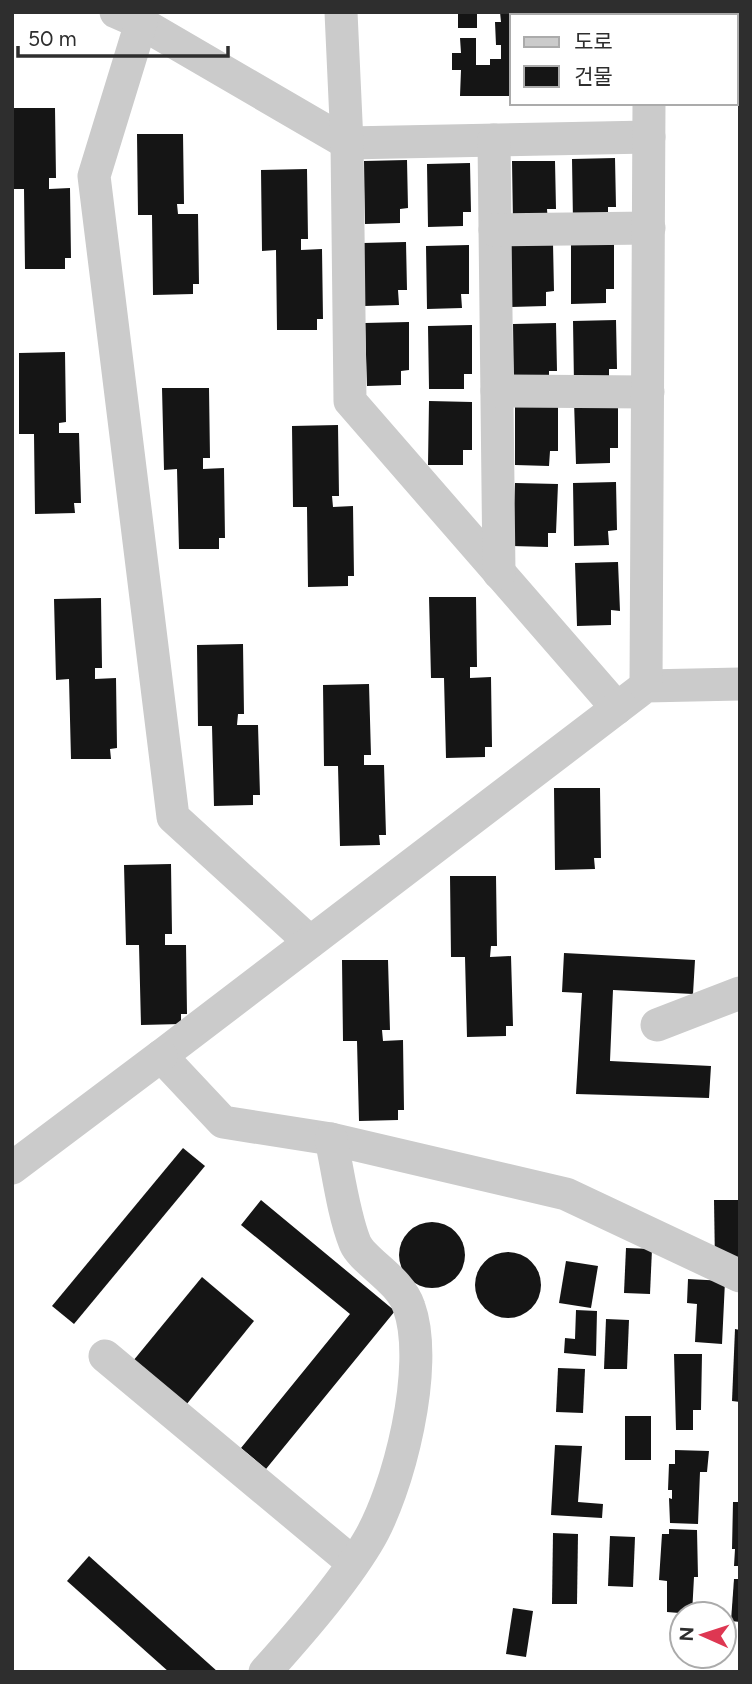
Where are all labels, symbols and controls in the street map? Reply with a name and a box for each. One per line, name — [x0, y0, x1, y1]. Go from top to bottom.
scale bar — [18, 14, 228, 58]
legend — [510, 14, 738, 105]
text: 50 m — [28, 26, 77, 51]
text: 도로 — [574, 29, 613, 54]
text: 건물 — [574, 64, 613, 89]
north arrow — [668, 1600, 738, 1670]
text: N — [675, 1626, 698, 1642]

